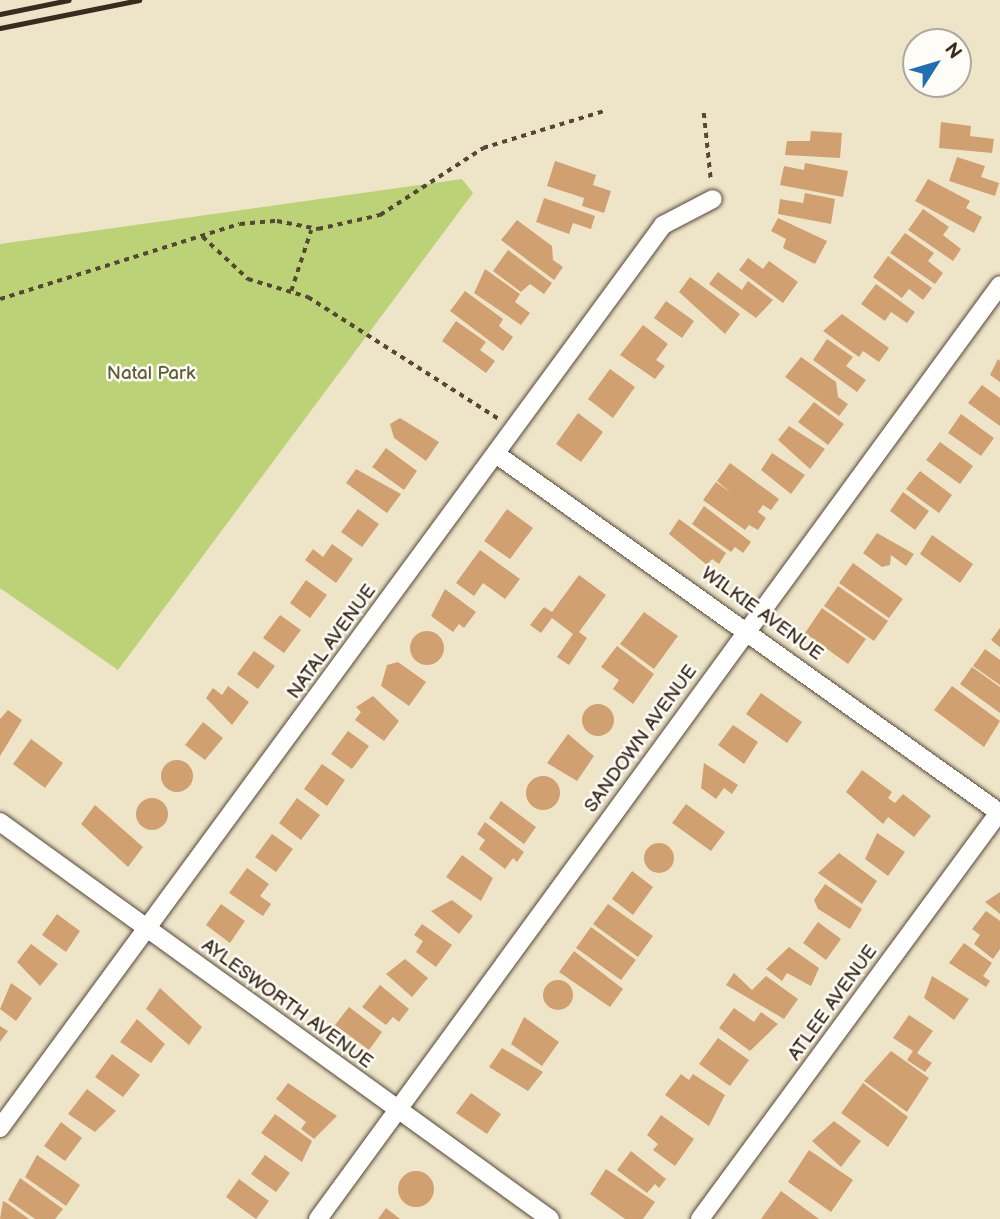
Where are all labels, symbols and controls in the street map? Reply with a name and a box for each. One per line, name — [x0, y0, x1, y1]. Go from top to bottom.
north arrow — [902, 28, 972, 98]
text: N — [939, 39, 966, 64]
park label: Natal Park — [107, 363, 195, 385]
street label: WILKIE AVENUE — [697, 562, 827, 666]
street label: NATAL AVENUE — [283, 580, 381, 704]
street label: SANDOWN AVENUE — [580, 661, 702, 817]
street label: AYLESWORTH AVENUE — [197, 934, 377, 1074]
street label: ATLEE AVENUE — [783, 941, 883, 1065]

